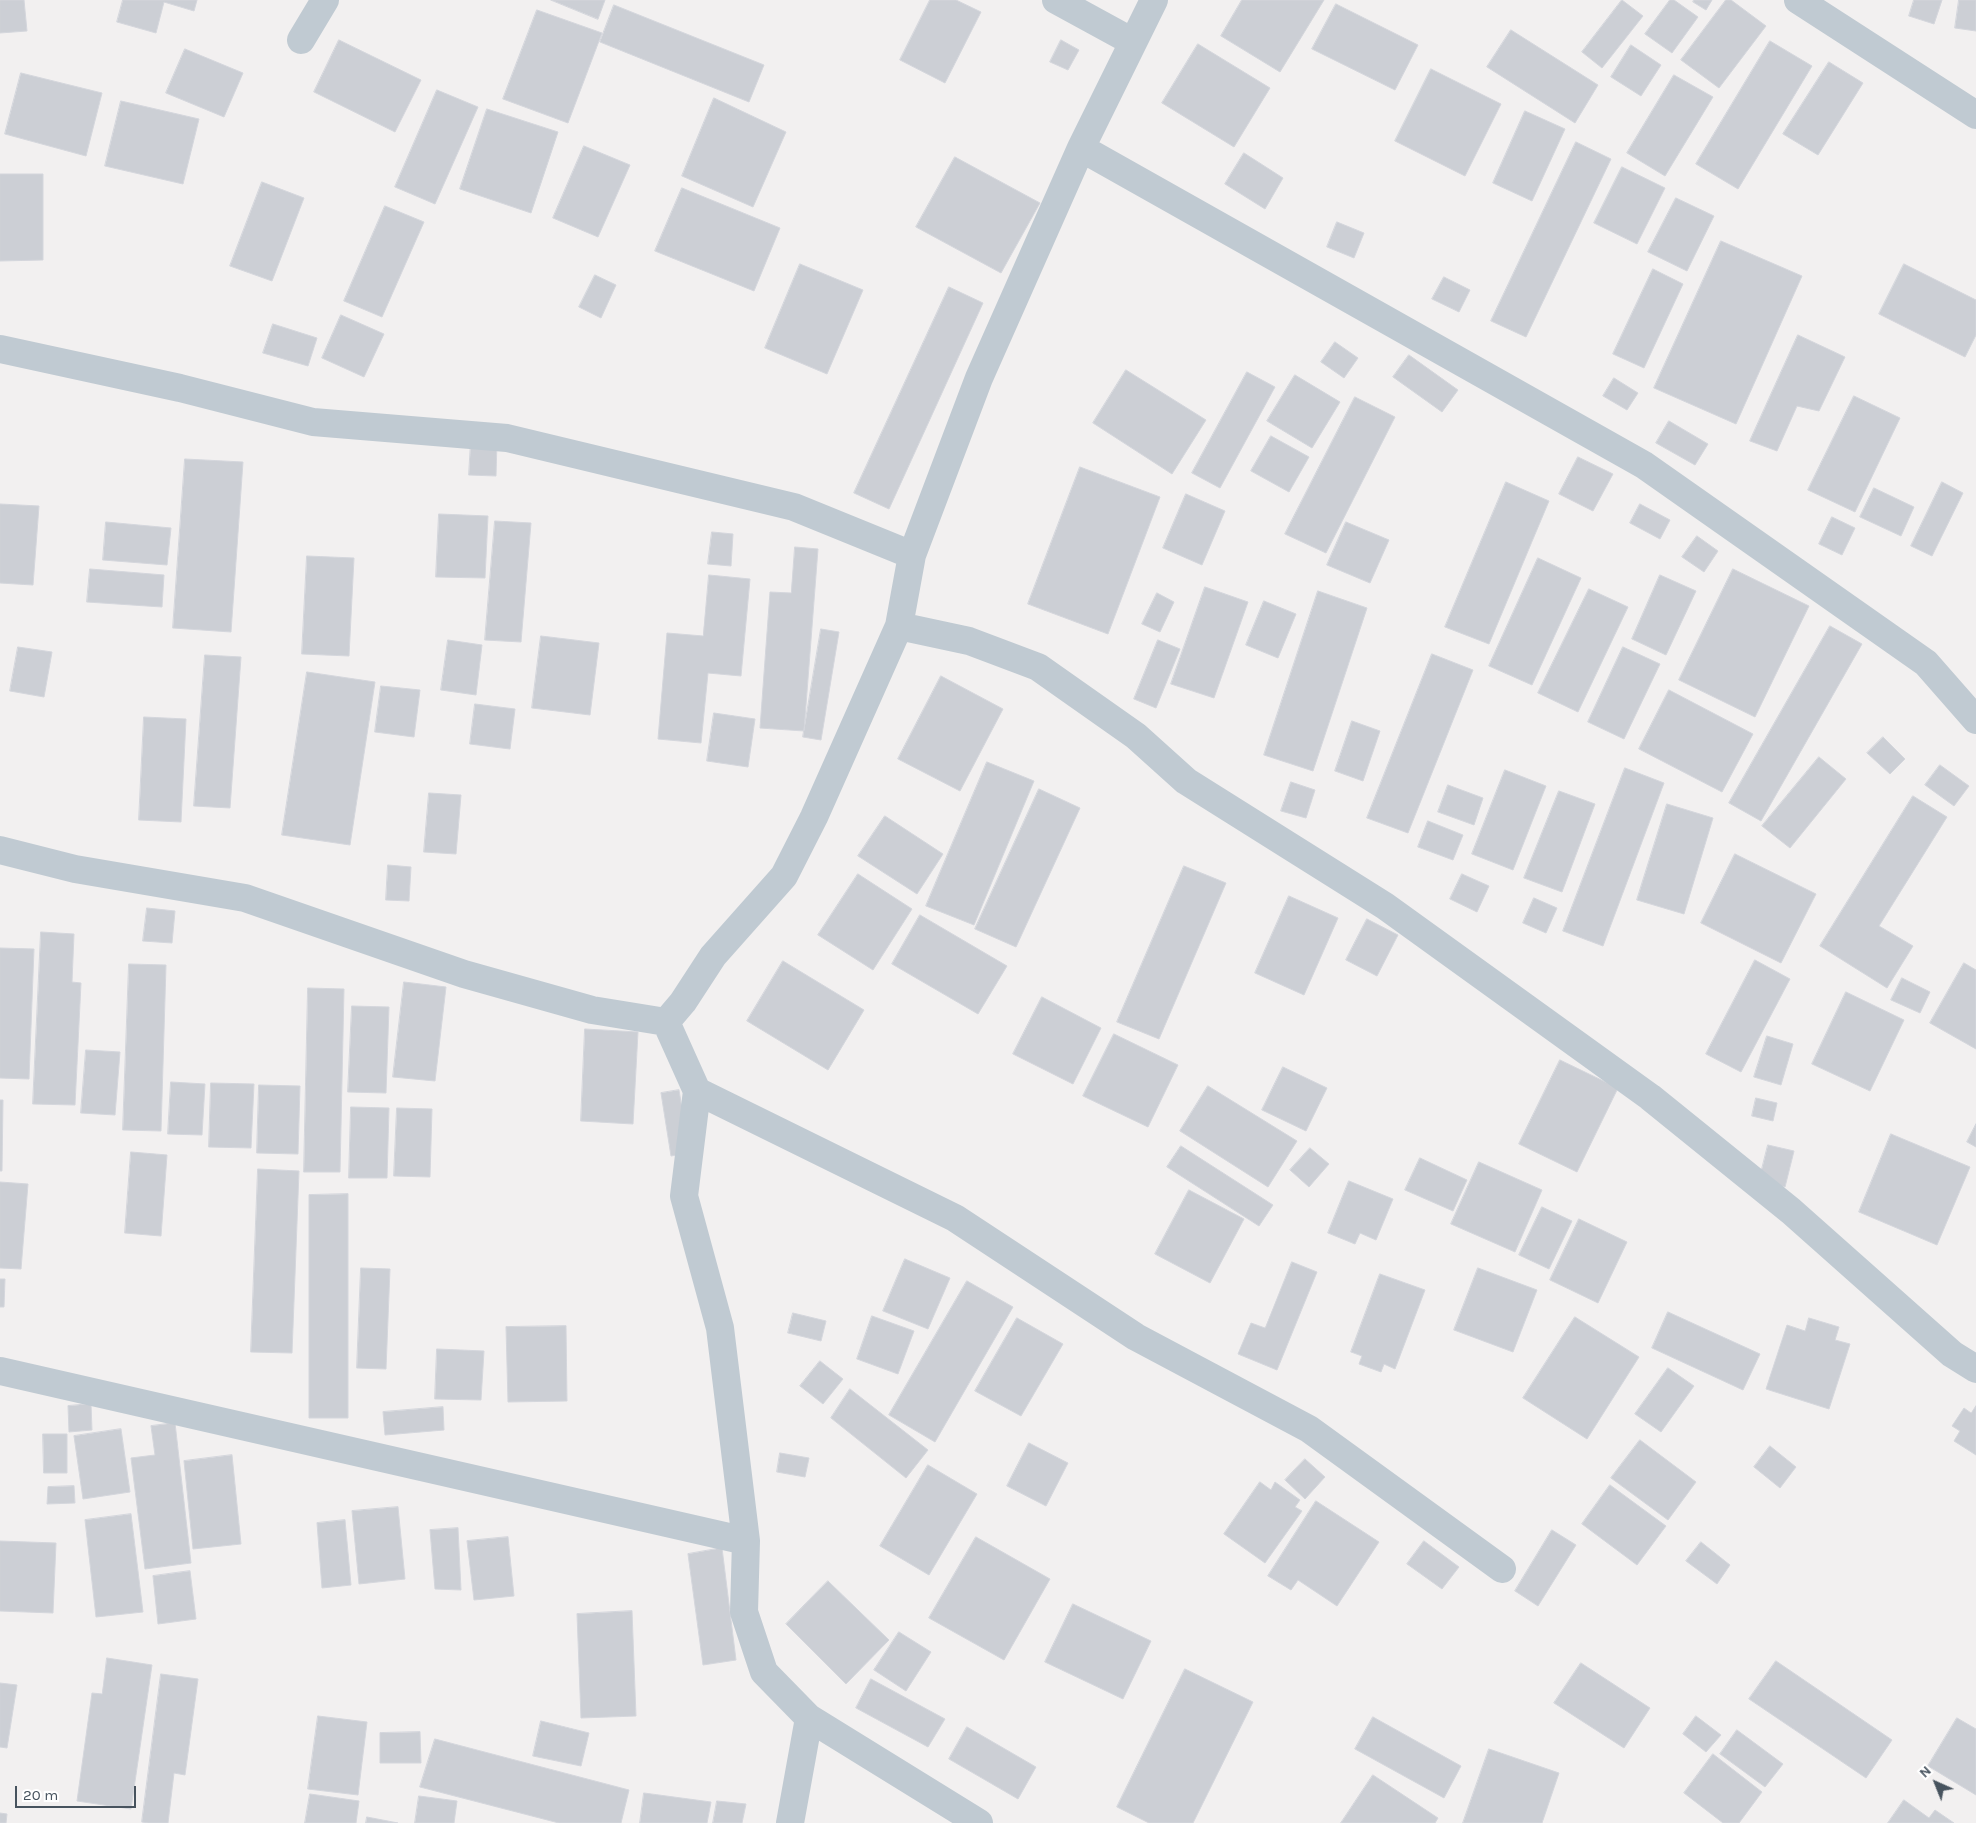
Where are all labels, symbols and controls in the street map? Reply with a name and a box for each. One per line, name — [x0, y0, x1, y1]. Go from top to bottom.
north arrow — [1911, 1758, 1961, 1808]
text: N — [1916, 1762, 1935, 1781]
scale bar — [18, 1776, 139, 1808]
text: 20 m — [23, 1786, 58, 1804]

